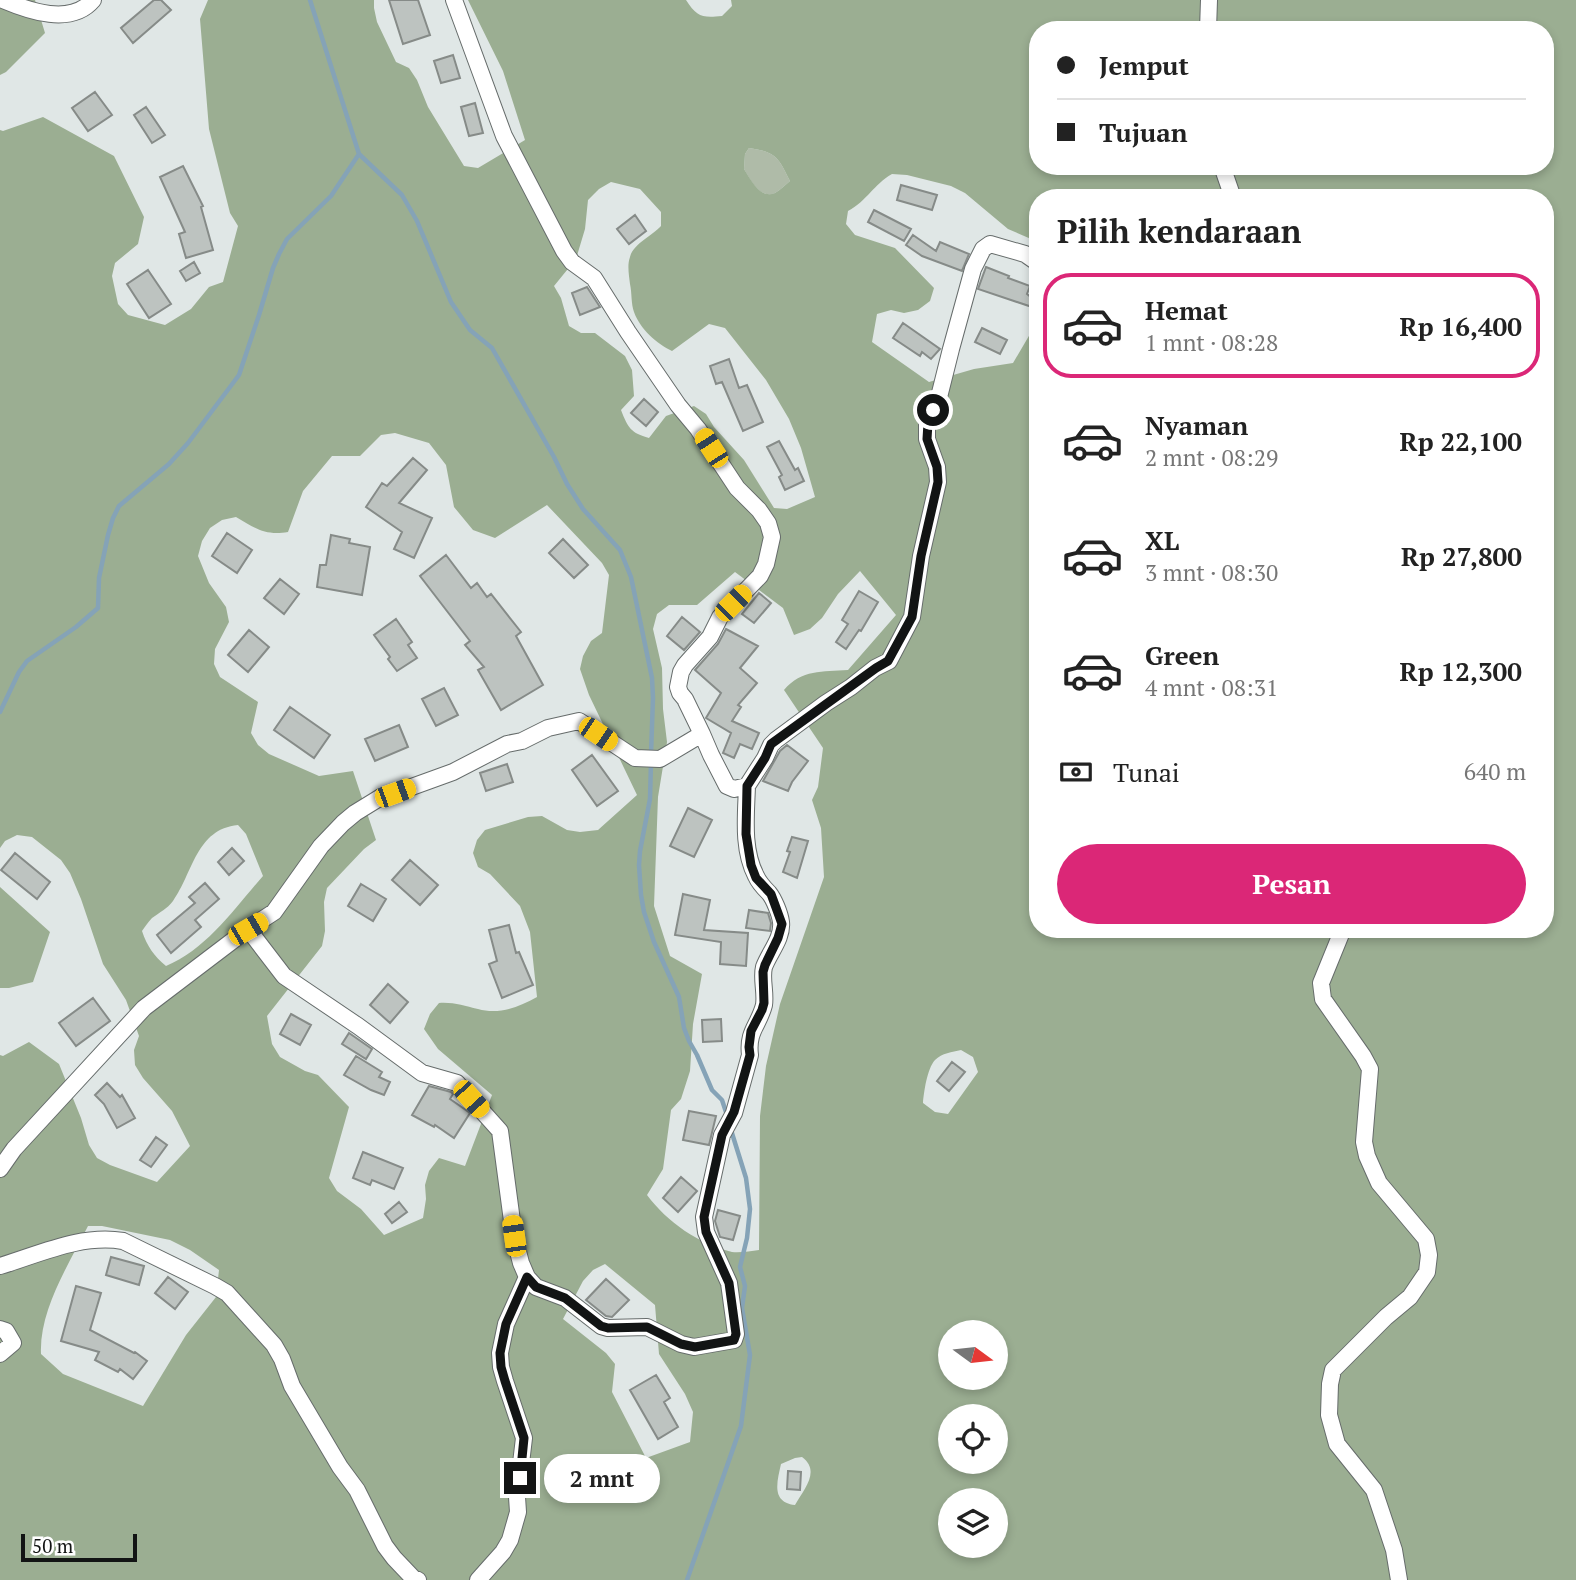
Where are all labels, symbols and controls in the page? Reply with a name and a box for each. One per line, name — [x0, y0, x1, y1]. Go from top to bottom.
text: Jemput — [1099, 48, 1189, 82]
text: Tujuan — [1099, 115, 1187, 149]
text: Pilih kendaraan — [1057, 210, 1301, 252]
text: Hemat — [1145, 293, 1228, 327]
icon: car — [1061, 294, 1124, 357]
text: Rp 16,400 — [1400, 309, 1522, 343]
text: 1 mnt · 08:28 — [1145, 327, 1278, 358]
route start — [917, 394, 949, 426]
text: Nyaman — [1145, 408, 1248, 442]
icon: car — [1061, 409, 1124, 472]
text: Rp 22,100 — [1400, 424, 1522, 458]
car — [691, 425, 732, 471]
text: 2 mnt · 08:29 — [1145, 442, 1278, 473]
text: XL — [1145, 523, 1179, 557]
icon: car — [1061, 524, 1124, 587]
text: Rp 27,800 — [1401, 539, 1522, 573]
text: 3 mnt · 08:30 — [1145, 557, 1278, 588]
car — [711, 581, 756, 625]
text: Green — [1145, 638, 1219, 672]
icon: car — [1061, 639, 1124, 702]
text: Rp 12,300 — [1400, 654, 1522, 688]
text: 4 mnt · 08:31 — [1145, 672, 1278, 703]
car — [575, 714, 622, 754]
icon: cash — [1057, 753, 1095, 791]
text: Tunai — [1113, 755, 1180, 789]
text: 640 m — [1464, 756, 1526, 787]
car — [372, 776, 419, 810]
button: Pesan — [1057, 844, 1526, 924]
car — [225, 909, 272, 949]
car — [450, 1076, 493, 1122]
car — [501, 1214, 528, 1258]
north arrow — [938, 1320, 1008, 1390]
map controls — [938, 1320, 1008, 1558]
button: locate — [938, 1404, 1008, 1474]
callout: 2 mnt — [544, 1454, 660, 1502]
route end — [504, 1462, 536, 1494]
text: 2 mnt — [570, 1463, 634, 1494]
button: layers — [938, 1488, 1008, 1558]
scale bar — [21, 1531, 136, 1563]
text: 50 m — [32, 1533, 73, 1558]

